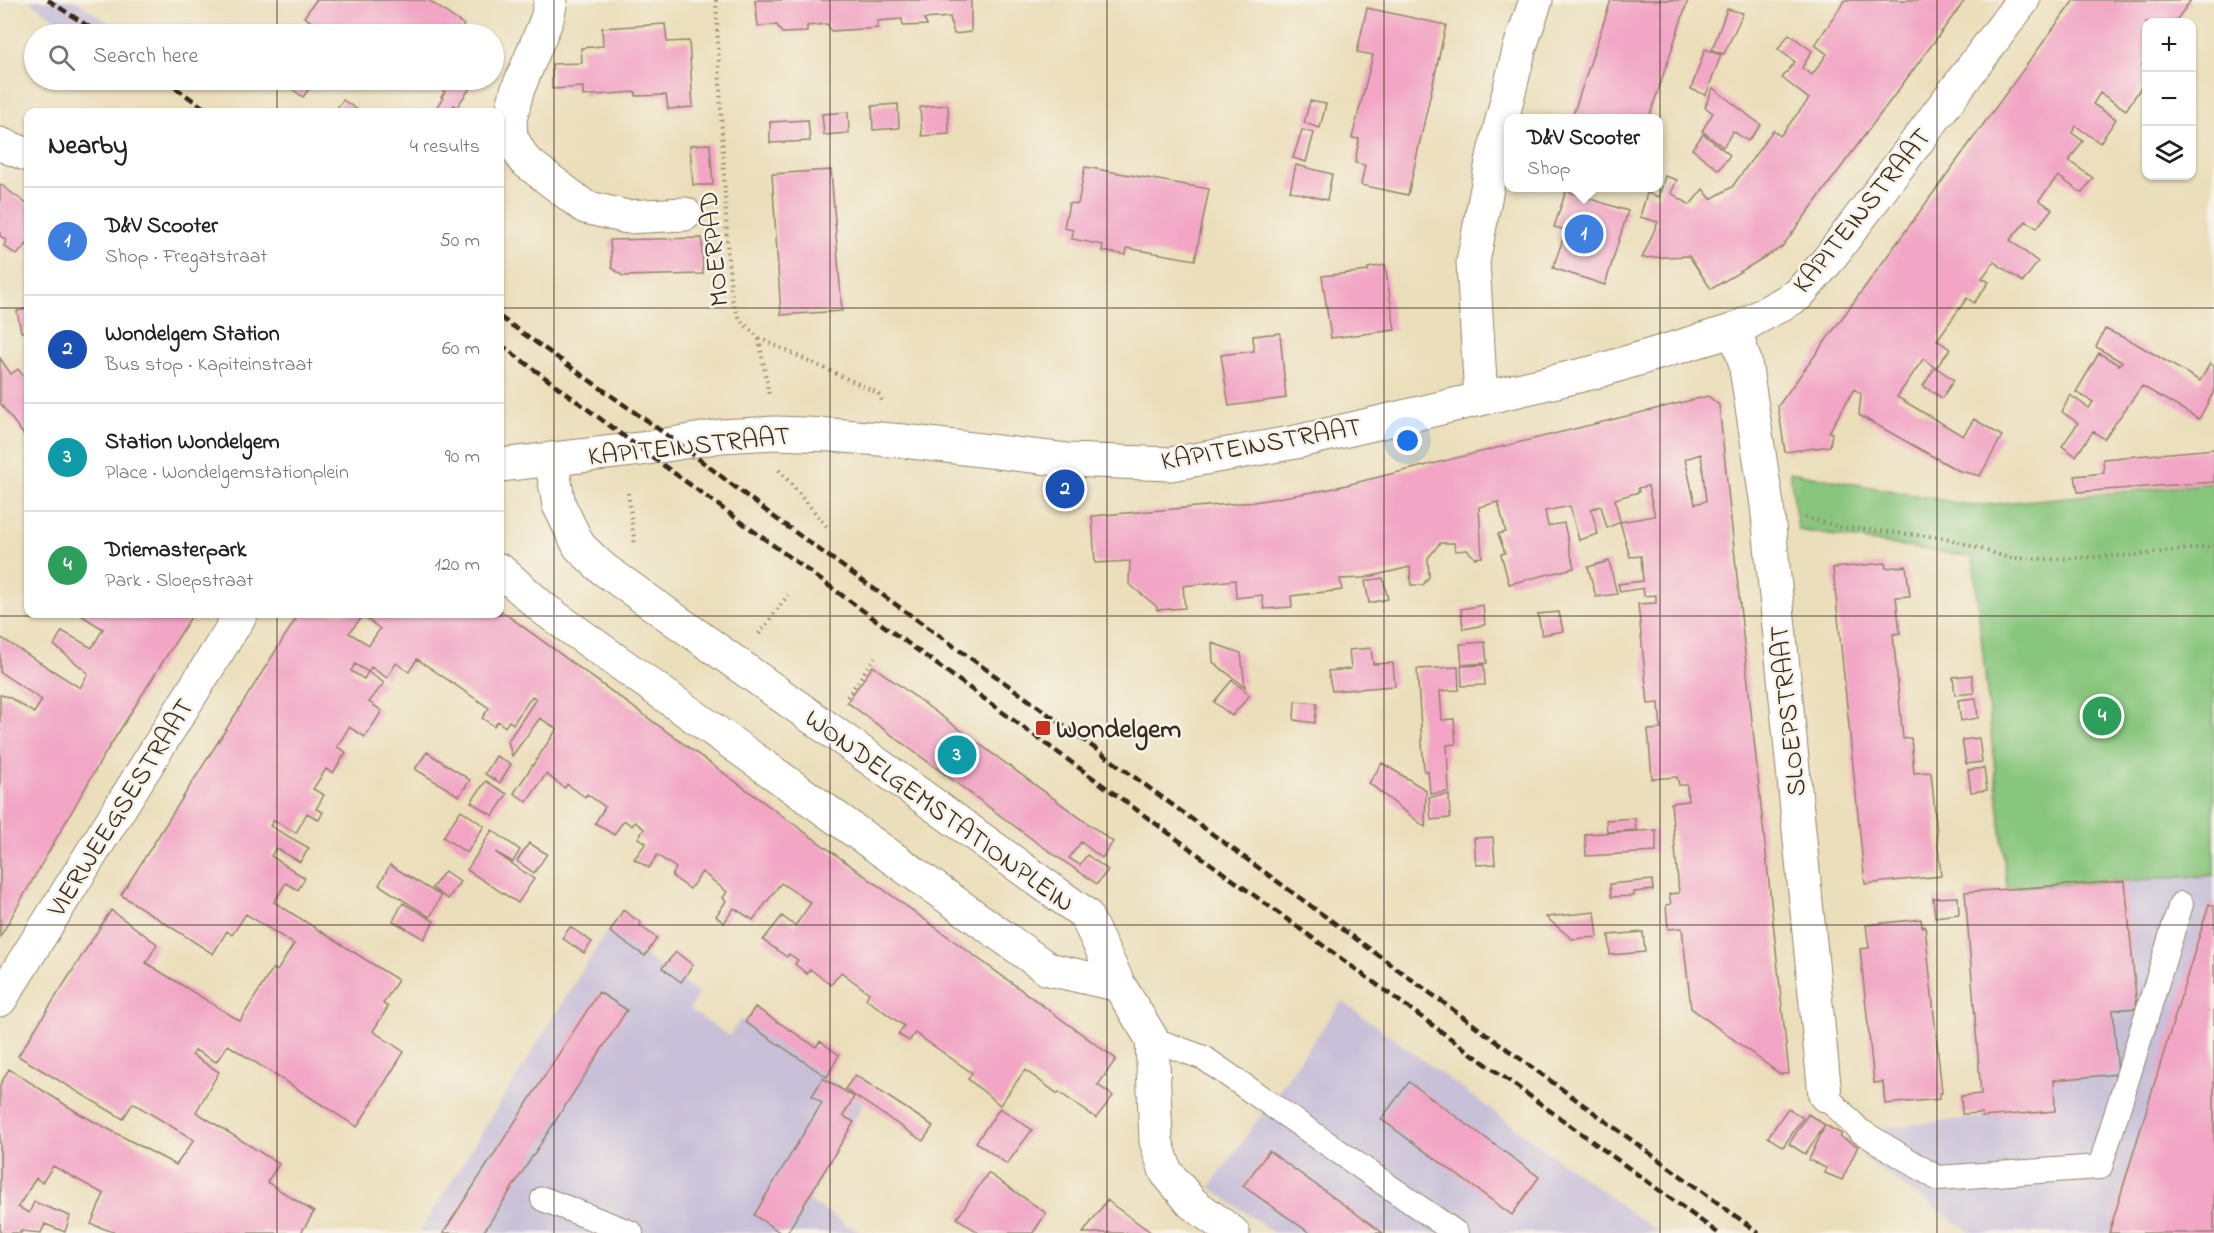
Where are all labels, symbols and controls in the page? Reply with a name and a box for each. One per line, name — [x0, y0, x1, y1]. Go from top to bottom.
map controls — [2142, 18, 2196, 180]
button: + — [2142, 18, 2196, 72]
search box — [24, 24, 504, 90]
icon: search — [45, 41, 78, 74]
text: Search here — [93, 41, 198, 73]
button: − — [2142, 72, 2196, 126]
popup — [1504, 114, 1663, 192]
street label: KAPITEINSTRAAT — [1784, 120, 1942, 303]
text: D&V Scooter — [1527, 123, 1640, 155]
button: layers — [2142, 126, 2196, 180]
text: Nearby — [48, 128, 127, 166]
text: 4 results — [410, 133, 480, 162]
text: Shop — [1527, 155, 1571, 184]
street label: MOERPAD — [690, 189, 741, 308]
text: D&V Scooter — [105, 211, 218, 243]
pin: 1 — [1564, 212, 1604, 256]
text: 1 — [64, 227, 71, 256]
text: 50 m — [439, 227, 480, 256]
text: Shop · Fregatstraat — [105, 243, 267, 272]
text: Wondelgem Station — [105, 319, 280, 351]
text: 2 — [63, 335, 72, 364]
text: 60 m — [442, 335, 480, 364]
text: Bus stop · Kapiteinstraat — [105, 351, 313, 380]
street label: KAPITEINSTRAAT — [1158, 409, 1365, 482]
street label: KAPITEINSTRAAT — [586, 417, 792, 477]
your location — [1393, 426, 1422, 455]
text: Station Wondelgem — [105, 427, 280, 459]
text: 3 — [63, 443, 72, 472]
text: 90 m — [445, 443, 480, 472]
text: Place · Wondelgemstationplein — [105, 459, 349, 488]
pin: 2 — [1046, 466, 1084, 512]
text: Driemasterpark — [105, 535, 246, 567]
text: 4 — [63, 551, 72, 580]
text: 120 m — [435, 551, 480, 580]
text: Park · Sloepstraat — [105, 567, 253, 596]
street label: SLOEPSTRAAT — [1761, 623, 1818, 798]
street label: VIERWEEGSESTRAAT — [39, 692, 205, 926]
pin: 4 — [2082, 694, 2122, 738]
street label: WONDELGEMSTATIONPLEIN — [796, 701, 1081, 923]
place label: Wondelgem — [1056, 711, 1181, 751]
marker: Wondelgem — [1034, 719, 1052, 737]
pin: 3 — [938, 732, 976, 777]

